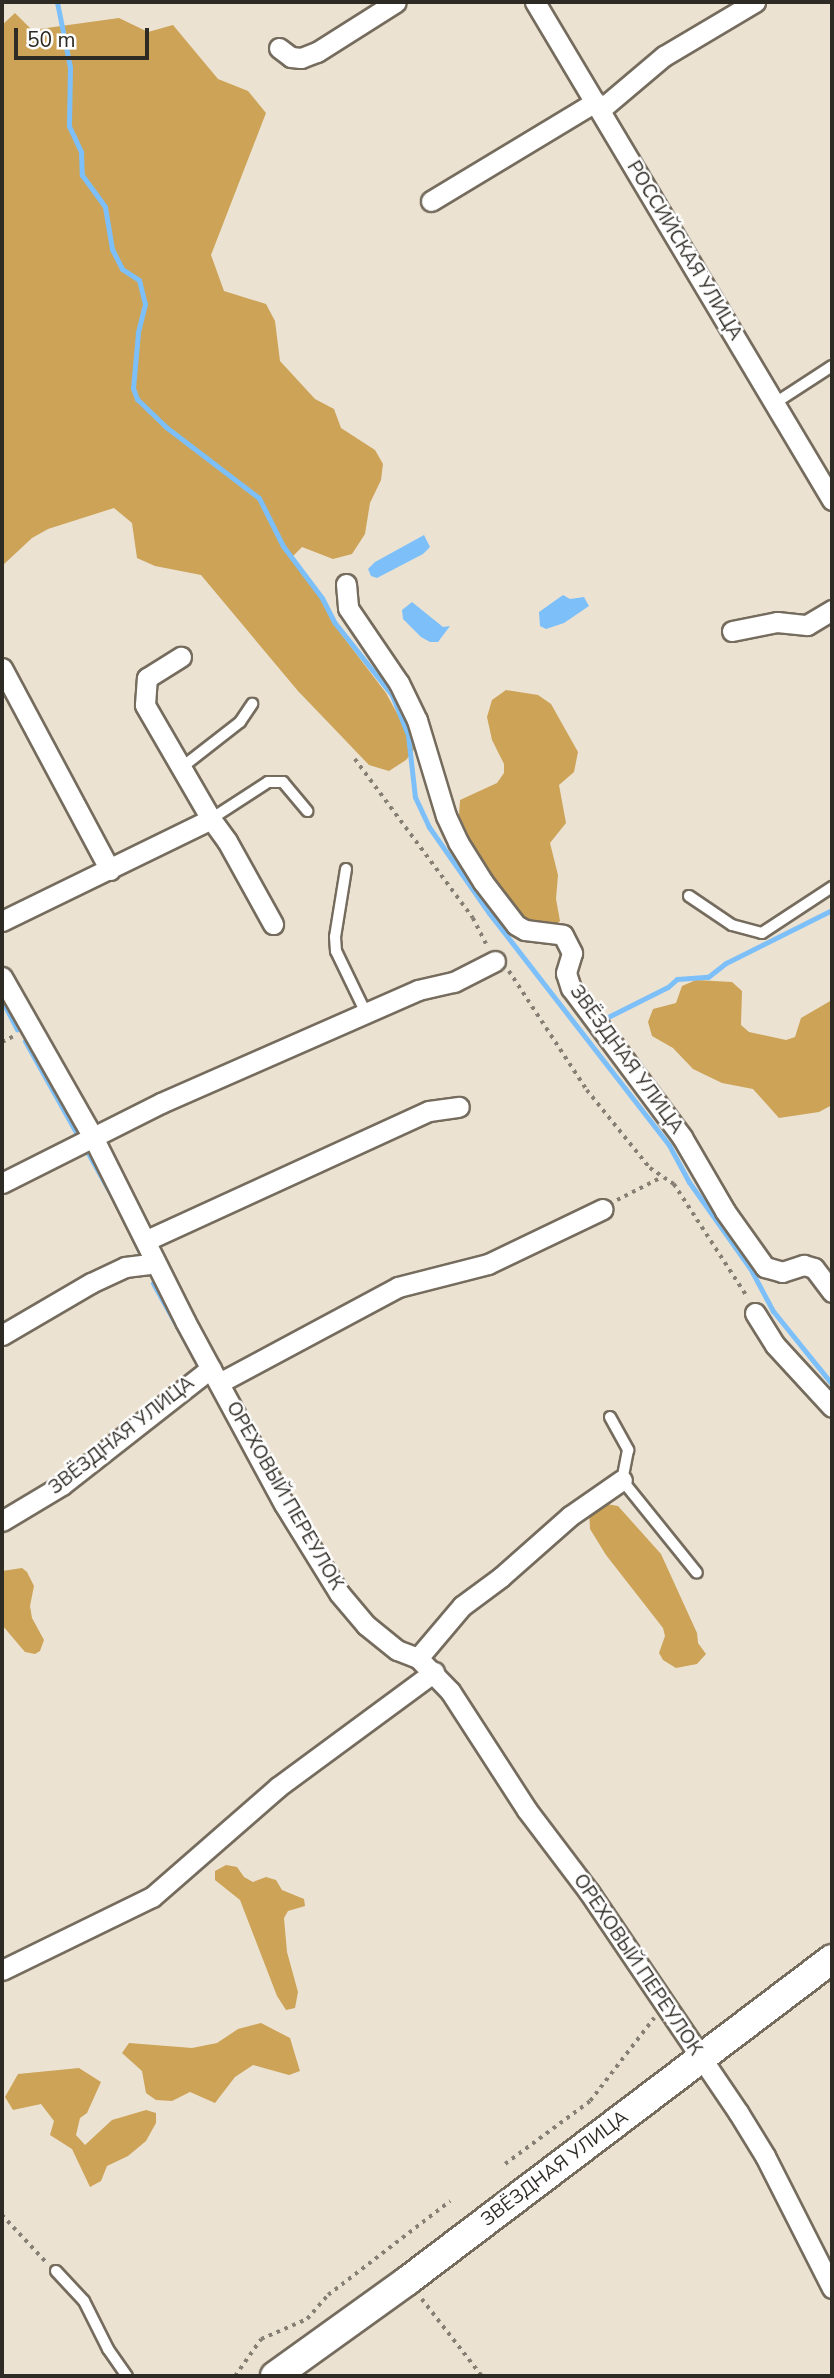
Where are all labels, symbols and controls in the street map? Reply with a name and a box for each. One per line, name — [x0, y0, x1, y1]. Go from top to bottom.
scale bar — [18, 14, 152, 58]
text: 50 m — [27, 26, 76, 54]
street label: РОССИЙСКАЯ УЛИЦА — [621, 157, 747, 345]
street label: ЗВЁЗДНАЯ УЛИЦА — [564, 981, 688, 1139]
street label: ЗВЁЗДНАЯ УЛИЦА — [45, 1372, 199, 1500]
street label: ОРЕХОВЫЙ ПЕРЕУЛОК — [221, 1398, 347, 1594]
street label: ОРЕХОВЫЙ ПЕРЕУЛОК — [568, 1870, 706, 2060]
street label: ЗВЁЗДНАЯ УЛИЦА — [477, 2106, 633, 2232]

